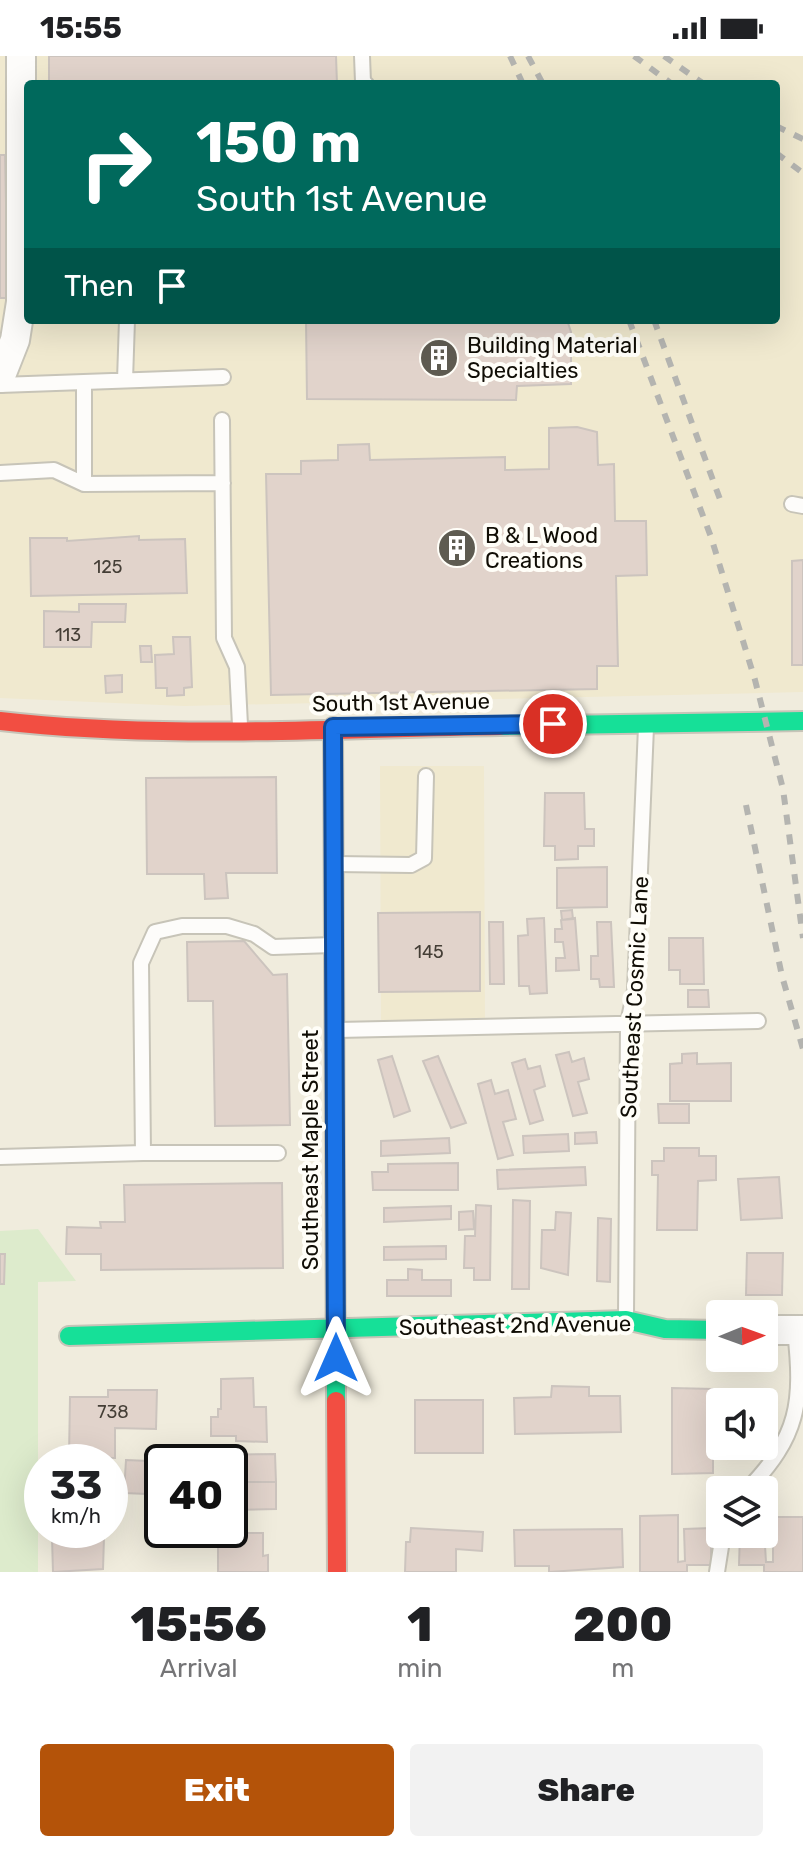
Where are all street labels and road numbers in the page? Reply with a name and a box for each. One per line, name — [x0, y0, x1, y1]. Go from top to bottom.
street label: South 1st Avenue — [312, 687, 490, 718]
street label: Southeast Cosmic Lane — [615, 875, 654, 1119]
street label: Southeast Maple Street — [297, 1029, 324, 1270]
street label: Southeast 2nd Avenue — [399, 1310, 631, 1341]

